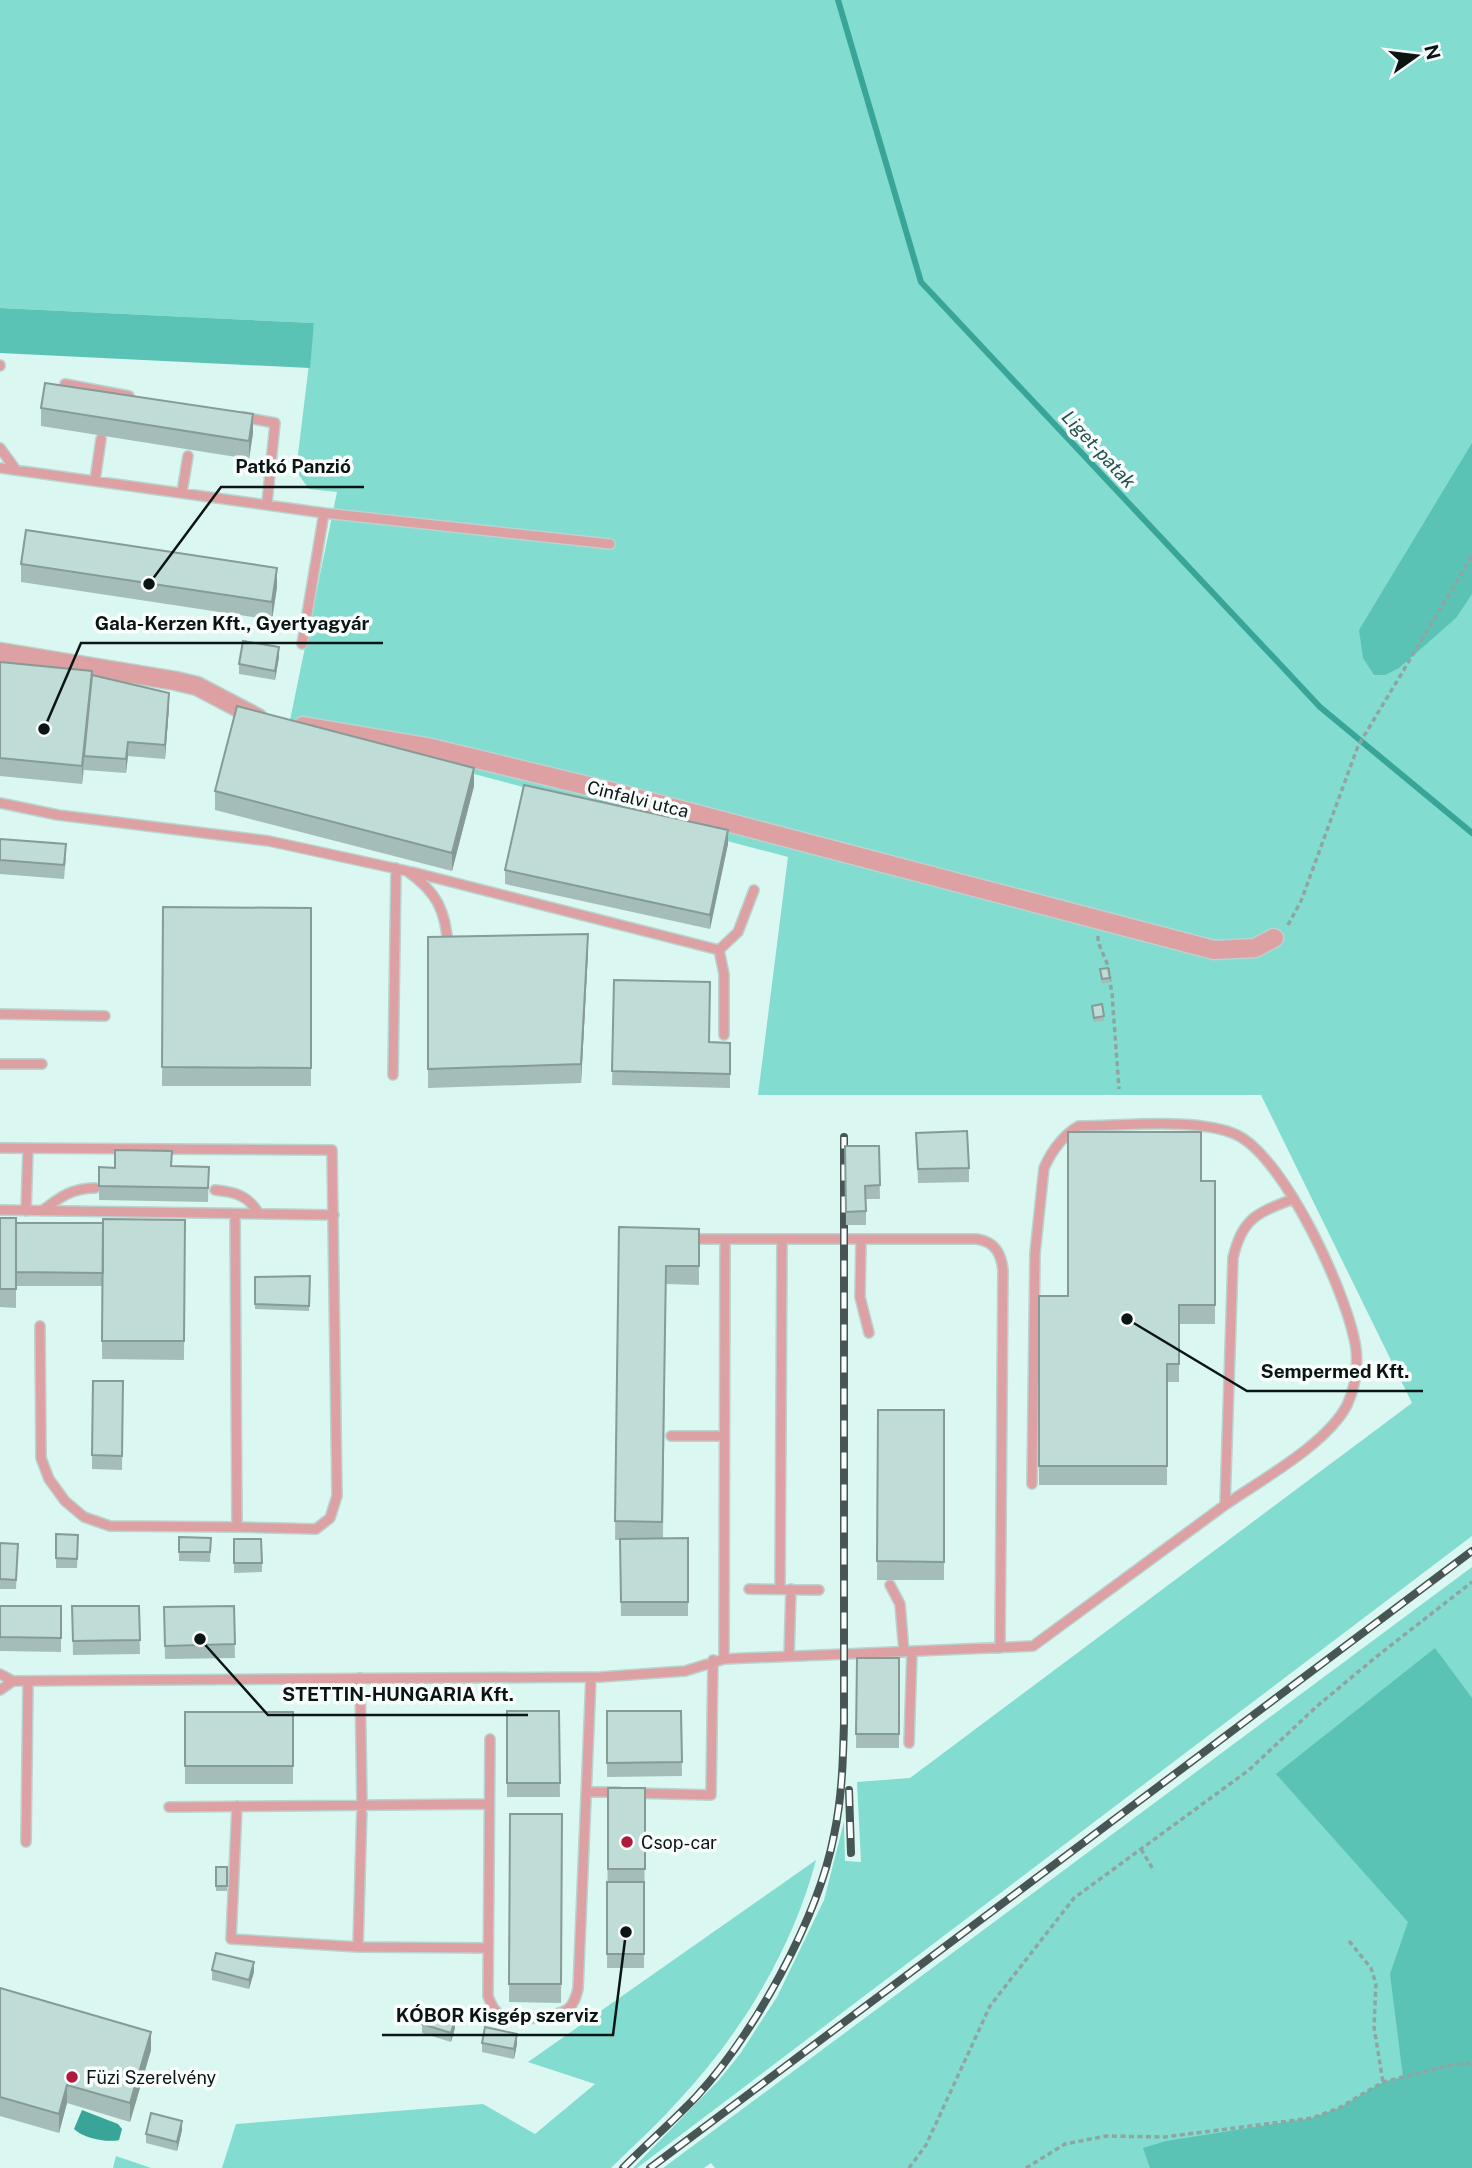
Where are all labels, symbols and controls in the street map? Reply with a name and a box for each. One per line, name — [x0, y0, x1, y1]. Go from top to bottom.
north arrow — [1381, 21, 1451, 91]
text: N — [1420, 42, 1445, 62]
water label: Liget-patak — [1058, 406, 1141, 493]
callout: Patkó Panzió — [221, 447, 364, 487]
text: Patkó Panzió — [235, 455, 351, 477]
callout: Gala-Kerzen Kft., Gyertyagyár — [81, 603, 383, 643]
text: Gala-Kerzen Kft., Gyertyagyár — [95, 612, 370, 634]
street label: Cinfalvi utca — [585, 776, 691, 822]
callout: Sempermed Kft. — [1247, 1351, 1423, 1391]
text: Sempermed Kft. — [1261, 1360, 1409, 1382]
callout: STETTIN-HUNGARIA Kft. — [268, 1675, 528, 1715]
text: STETTIN-HUNGARIA Kft. — [282, 1683, 514, 1705]
place label: Csop-car — [641, 1832, 717, 1853]
marker: Csop-car — [619, 1834, 635, 1850]
callout: KÓBOR Kisgép szerviz — [382, 1995, 613, 2035]
text: KÓBOR Kisgép szerviz — [396, 2004, 598, 2026]
place label: Füzi Szerelvény — [86, 2067, 216, 2088]
marker: Füzi Szerelvény — [64, 2069, 80, 2085]

